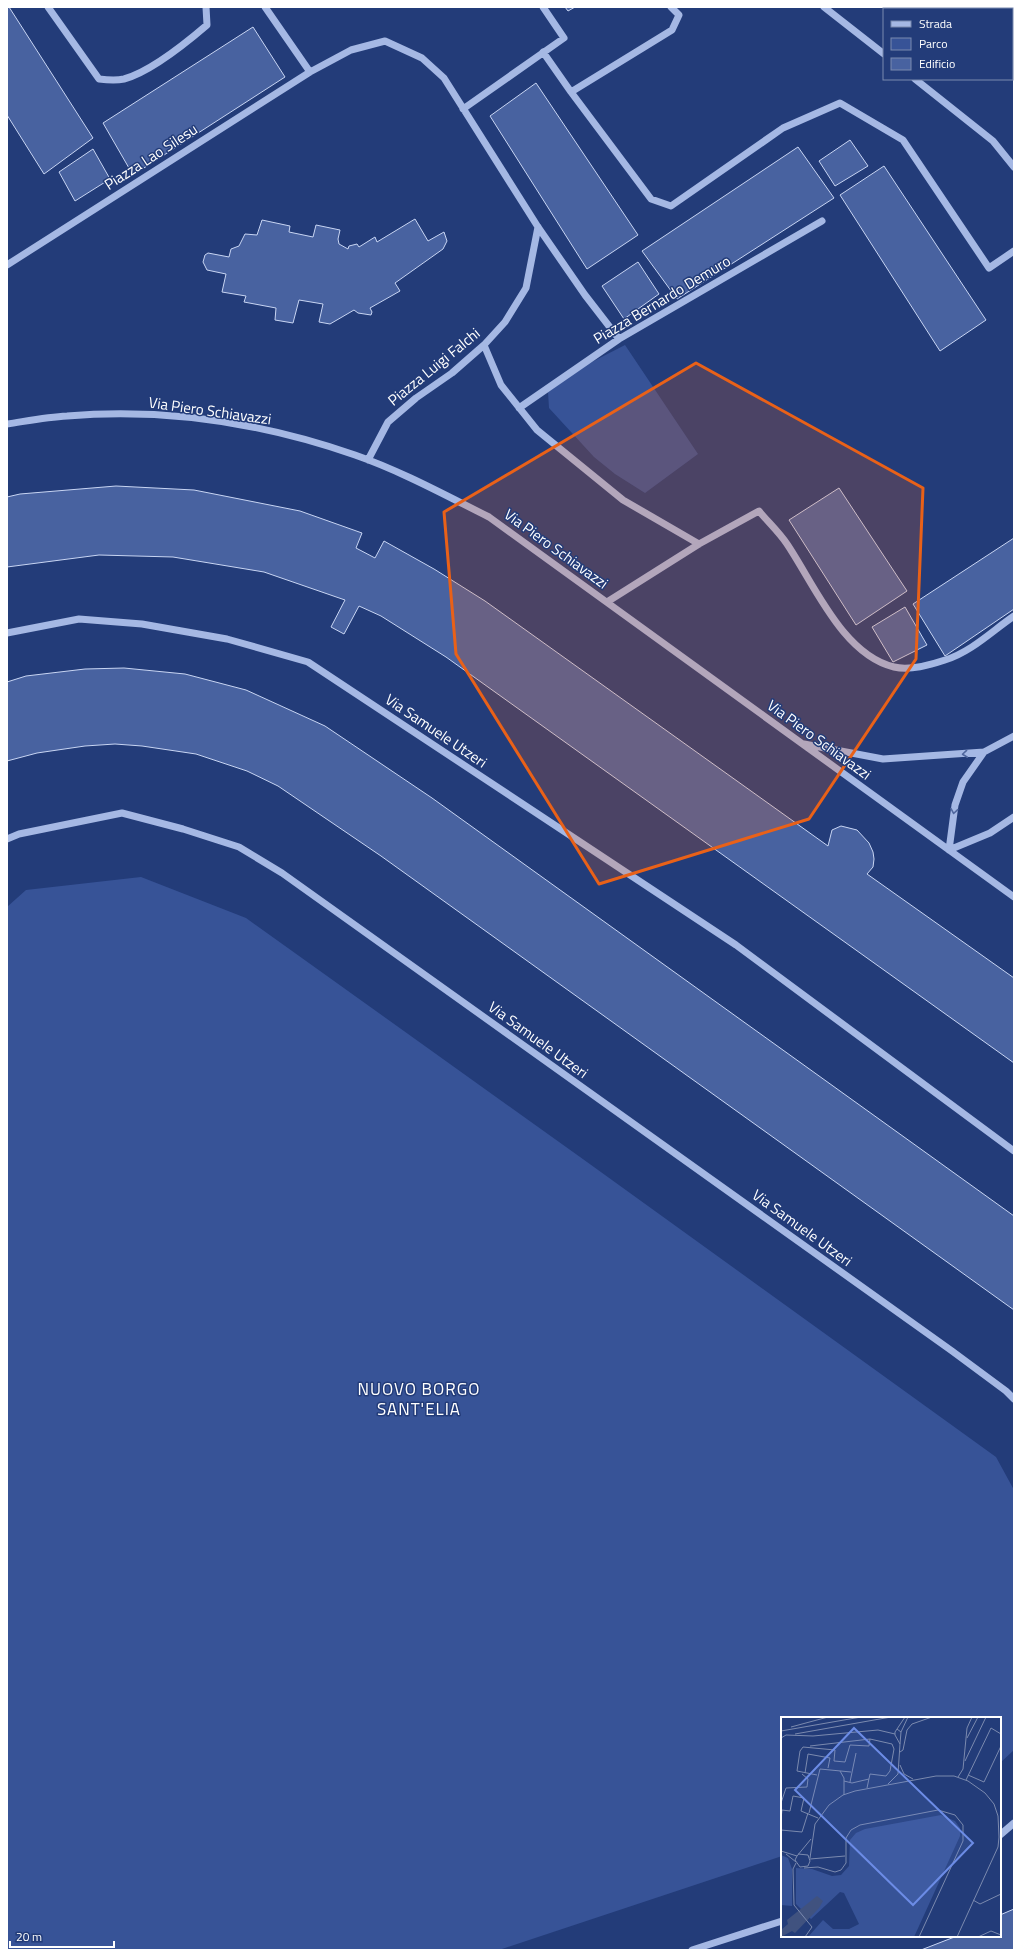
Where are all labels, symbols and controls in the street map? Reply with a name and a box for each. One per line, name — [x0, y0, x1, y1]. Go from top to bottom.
legend — [883, 8, 1013, 80]
text: Strada — [919, 14, 952, 33]
text: Parco — [919, 34, 948, 53]
text: Edificio — [919, 54, 955, 73]
street label: Piazza Lao Silesu — [99, 118, 202, 195]
street label: Piazza Bernardo Demuro — [589, 249, 735, 350]
street label: Piazza Luigi Falchi — [383, 322, 485, 411]
street label: Via Piero Schiavazzi — [147, 390, 273, 431]
street label: Via Piero Schiavazzi — [499, 503, 613, 594]
street label: Via Samuele Utzeri — [381, 688, 492, 773]
street label: Via Piero Schiavazzi — [762, 694, 876, 785]
one-way arrow — [962, 750, 968, 759]
one-way arrow — [950, 808, 959, 814]
street label: Via Samuele Utzeri — [484, 995, 593, 1084]
street label: Via Samuele Utzeri — [748, 1183, 857, 1272]
district label: NUOVO BORGO SANT'ELIA — [358, 1376, 480, 1422]
inset map — [781, 1717, 1001, 1937]
scale bar — [10, 1923, 114, 1949]
text: 20 m — [16, 1927, 42, 1946]

